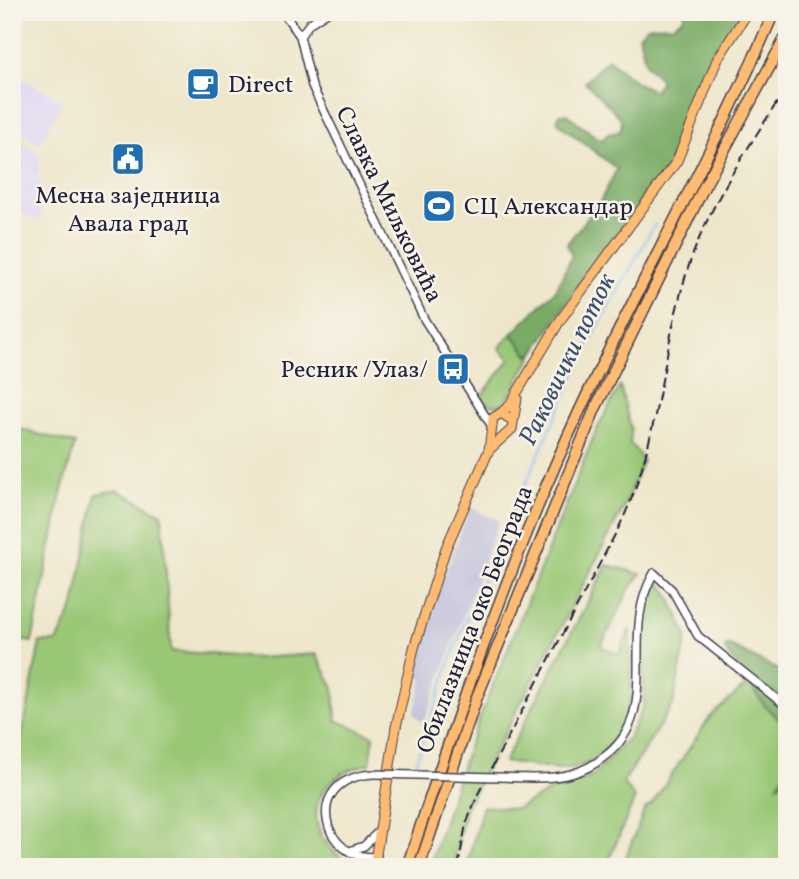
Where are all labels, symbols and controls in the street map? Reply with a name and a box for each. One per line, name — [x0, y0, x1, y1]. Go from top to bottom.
cafe icon: Direct — [184, 65, 222, 103]
place label: Direct — [228, 69, 293, 103]
street label: Славка Миљковића — [326, 101, 451, 309]
public building icon: Месна заједница Авала град — [109, 140, 147, 178]
place label: Месна заједница Авала град — [35, 180, 221, 242]
sports icon: СЦ Александар — [420, 187, 458, 225]
place label: СЦ Александар — [464, 191, 633, 225]
water label: Раковички поток — [511, 267, 625, 452]
bus stop icon: Ресник /Улаз/ — [434, 350, 472, 388]
place label: Ресник /Улаз/ — [280, 354, 428, 388]
street label: Обилазница око Београда — [409, 481, 543, 759]

